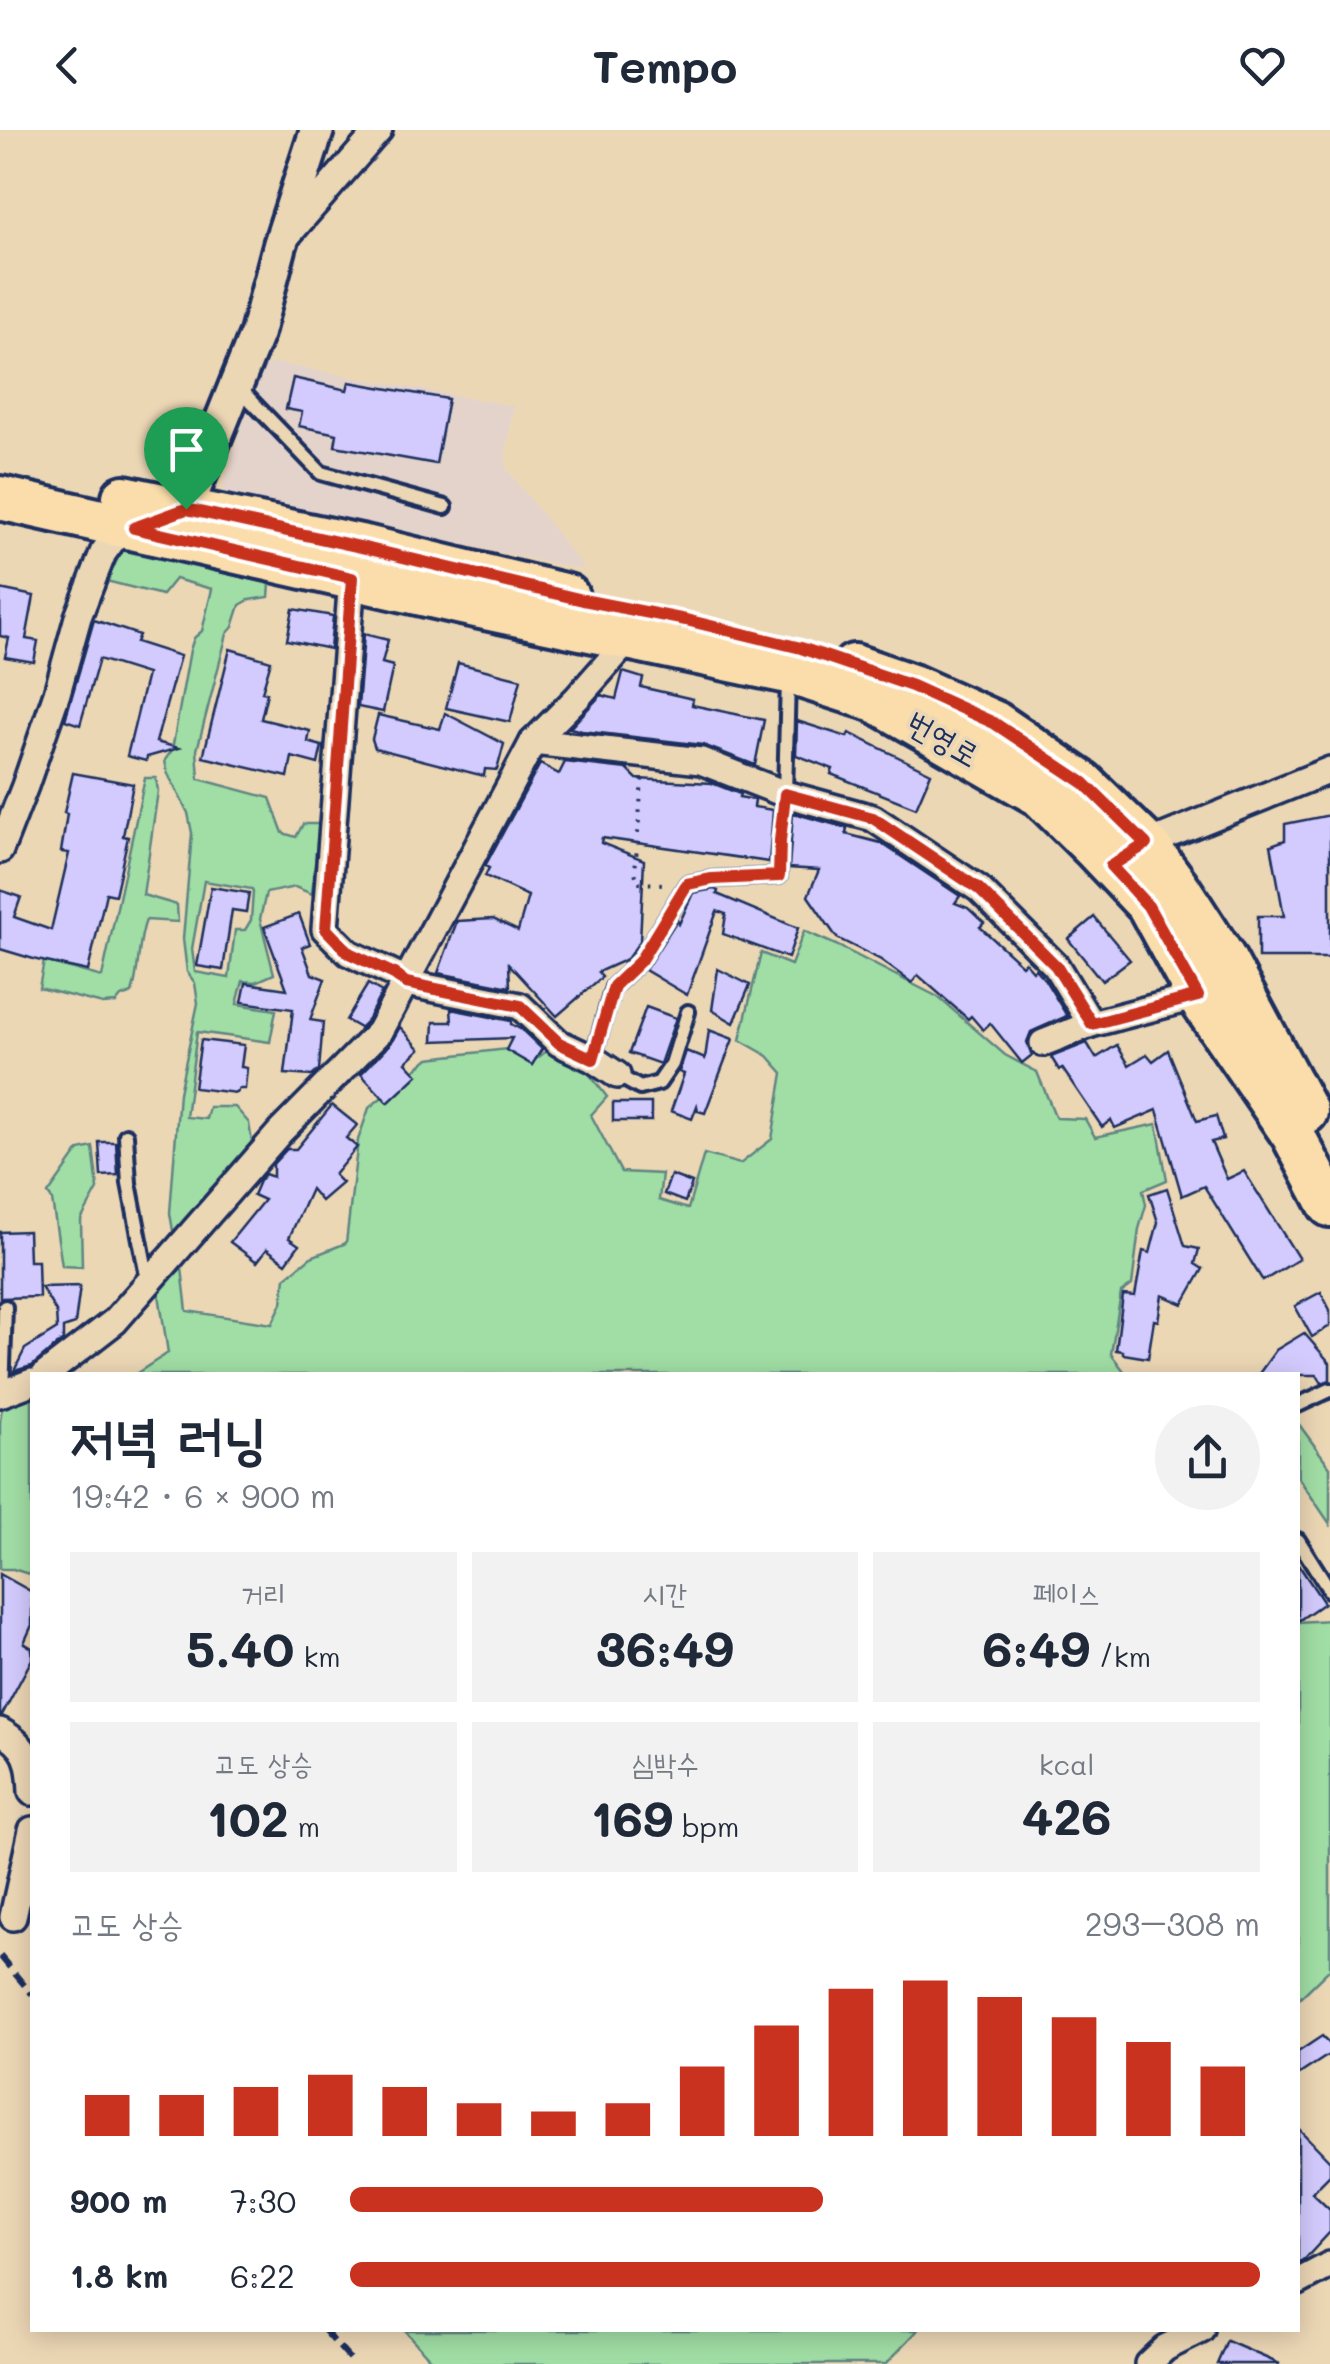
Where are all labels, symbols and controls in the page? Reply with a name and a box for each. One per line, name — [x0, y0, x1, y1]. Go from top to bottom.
text: Tempo — [593, 36, 737, 94]
icon: back — [40, 38, 95, 93]
icon: heart — [1235, 38, 1290, 93]
pin — [144, 407, 229, 510]
icon: arrive — [159, 422, 214, 477]
street label: 번영로 — [900, 700, 988, 775]
text: 저녁 러닝 — [70, 1400, 267, 1472]
button: share — [1155, 1405, 1260, 1510]
text: 19:42 · 6 × 900 m — [70, 1474, 335, 1516]
text: 거리 — [241, 1575, 286, 1611]
text: 시간 — [642, 1575, 688, 1611]
text: 페이스 — [1033, 1575, 1100, 1611]
text: 5.40 — [186, 1614, 294, 1680]
text: 36:49 — [596, 1614, 734, 1680]
text: 6:49 — [982, 1614, 1090, 1680]
text: km — [294, 1638, 341, 1674]
text: /km — [1090, 1638, 1151, 1674]
text: 고도 상승 — [214, 1745, 313, 1781]
text: 심박수 — [631, 1745, 699, 1781]
text: kcal — [1039, 1746, 1095, 1782]
text: 426 — [1022, 1782, 1112, 1848]
text: 102 — [207, 1784, 289, 1850]
text: 169 — [591, 1784, 673, 1850]
text: m — [289, 1808, 320, 1844]
text: bpm — [673, 1808, 739, 1844]
text: 고도 상승 — [70, 1902, 183, 1944]
text: 293–308 m — [1085, 1902, 1260, 1944]
text: 900 m — [70, 2179, 167, 2221]
text: 7:30 — [230, 2179, 296, 2221]
text: 1.8 km — [70, 2254, 168, 2296]
text: 6:22 — [230, 2254, 295, 2296]

